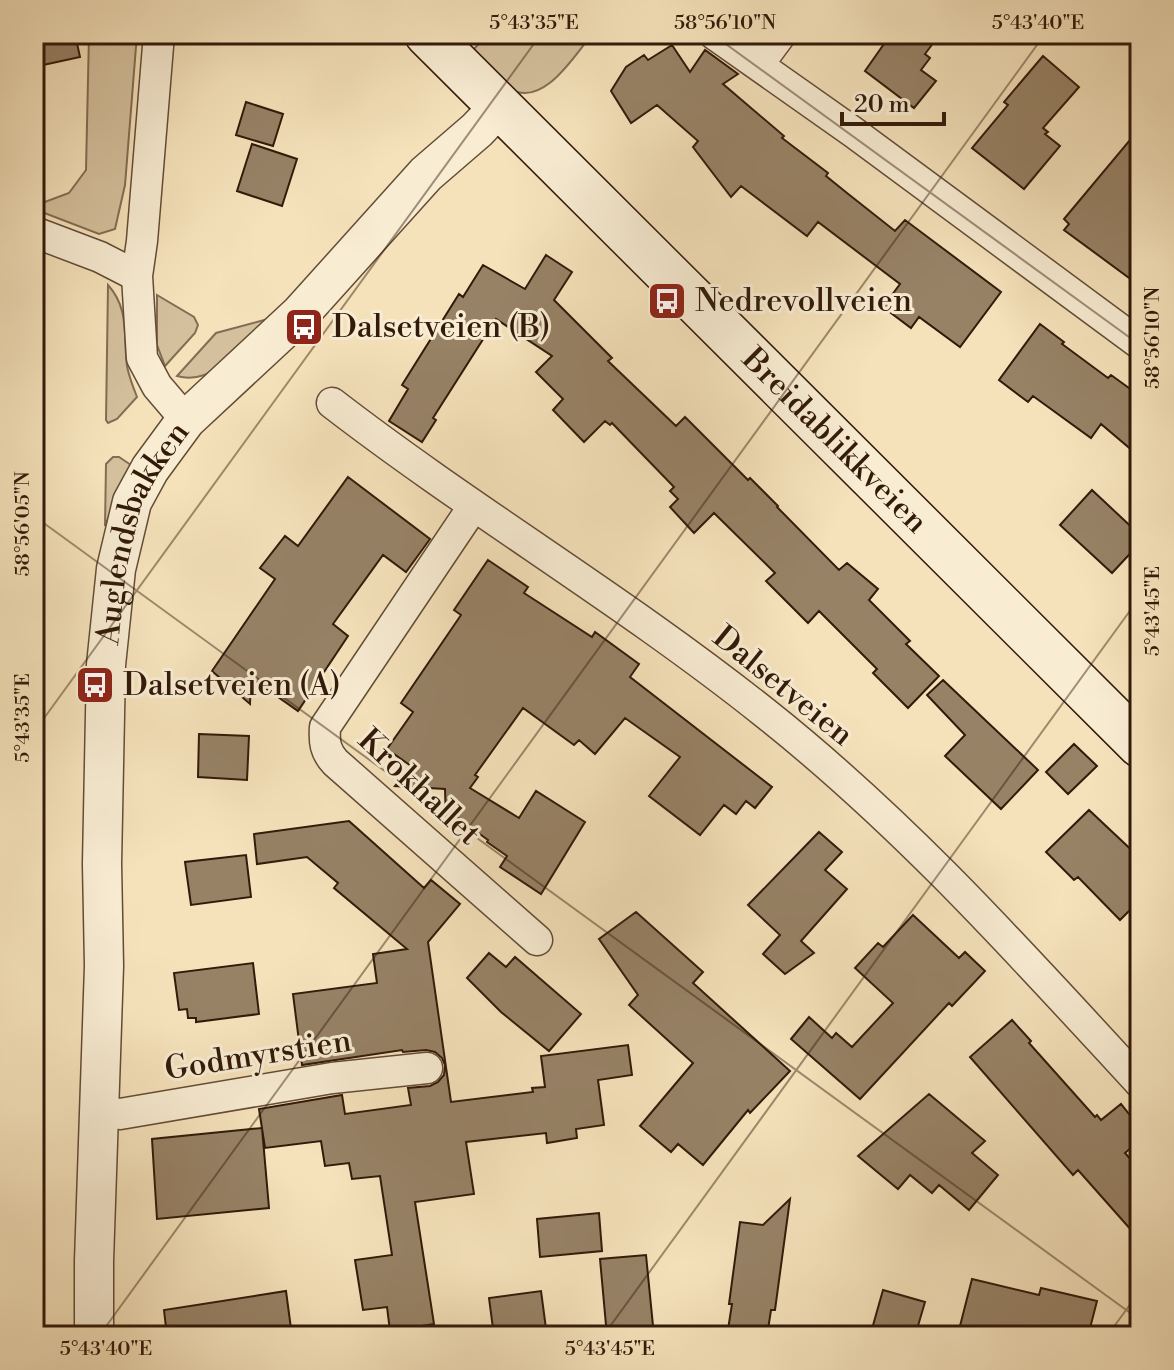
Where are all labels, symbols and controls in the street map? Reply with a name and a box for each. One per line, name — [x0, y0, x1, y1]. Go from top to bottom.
text: 5°43'35"E — [489, 11, 579, 36]
text: 58°56'10"N — [674, 11, 776, 36]
text: 5°43'40"E — [992, 11, 1084, 36]
scale bar — [842, 76, 944, 126]
text: 20 m — [854, 90, 910, 120]
bus stop icon: Nedrevollveien — [646, 280, 688, 322]
place label: Nedrevollveien — [695, 281, 912, 321]
text: 58°56'10"N — [1141, 287, 1166, 389]
bus stop icon: Dalsetveien (B) — [283, 306, 325, 348]
place label: Dalsetveien (B) — [332, 307, 550, 347]
street label: Breidablikkveien — [733, 339, 936, 542]
street label: Auglendsbakken — [88, 414, 198, 648]
text: 58°56'05"N — [11, 471, 36, 577]
text: 5°43'45"E — [1141, 566, 1166, 656]
street label: Dalsetveien — [705, 617, 861, 755]
bus stop icon: Dalsetveien (A) — [74, 664, 116, 706]
place label: Dalsetveien (A) — [123, 665, 341, 705]
text: 5°43'35"E — [11, 673, 36, 763]
street label: Krokhallet — [349, 720, 489, 854]
street label: Godmyrstien — [162, 1021, 354, 1089]
text: 5°43'40"E — [60, 1337, 152, 1362]
text: 5°43'45"E — [565, 1337, 655, 1362]

